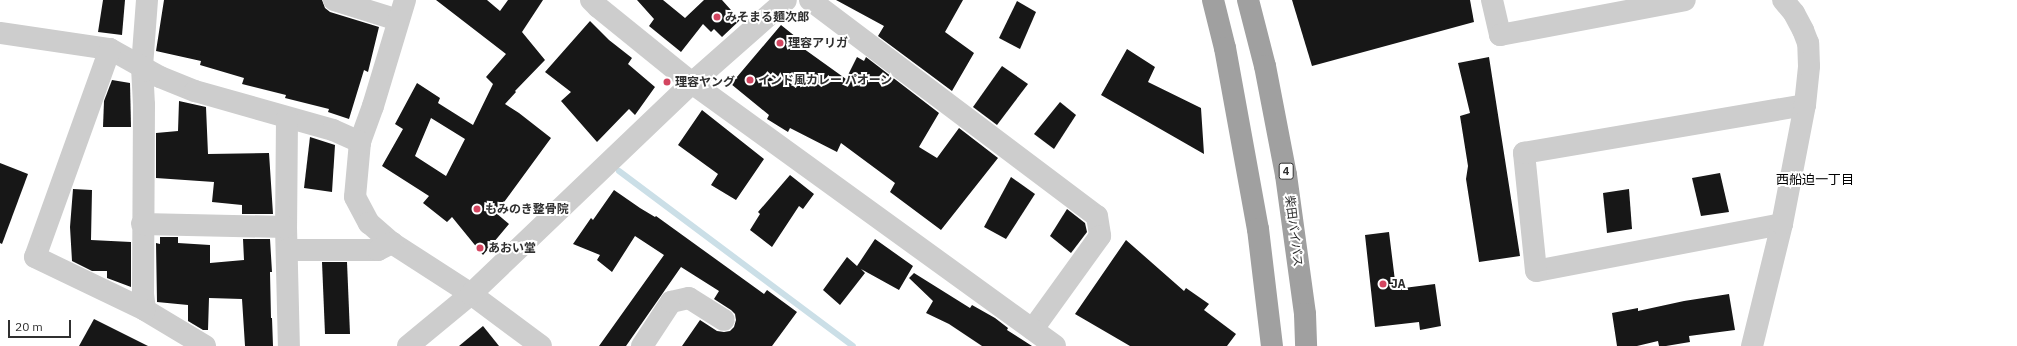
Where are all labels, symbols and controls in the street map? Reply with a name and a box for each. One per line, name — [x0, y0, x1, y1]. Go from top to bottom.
place label: みそまる麺次郎 — [725, 10, 809, 24]
marker: みそまる麺次郎 — [712, 12, 722, 22]
place label: 理容アリガ — [788, 36, 848, 50]
marker: 理容アリガ — [775, 38, 785, 48]
place label: インド風カレー パオーン — [758, 73, 893, 87]
place label: 理容ヤング — [675, 75, 735, 89]
marker: インド風カレー パオーン — [745, 75, 755, 85]
marker: 理容ヤング — [662, 77, 672, 87]
road number: 4 — [1278, 162, 1294, 180]
district label: 西船迫一丁目 — [1776, 172, 1854, 188]
street label: 柴田バイパス — [1282, 194, 1306, 268]
place label: もみのき整骨院 — [485, 202, 569, 216]
marker: もみのき整骨院 — [472, 204, 482, 214]
place label: あおい堂 — [488, 241, 536, 255]
marker: あおい堂 — [475, 243, 485, 253]
place label: JA — [1391, 277, 1406, 291]
marker: JA — [1378, 279, 1388, 289]
scale bar — [10, 312, 73, 338]
text: 20 m — [15, 319, 43, 334]

